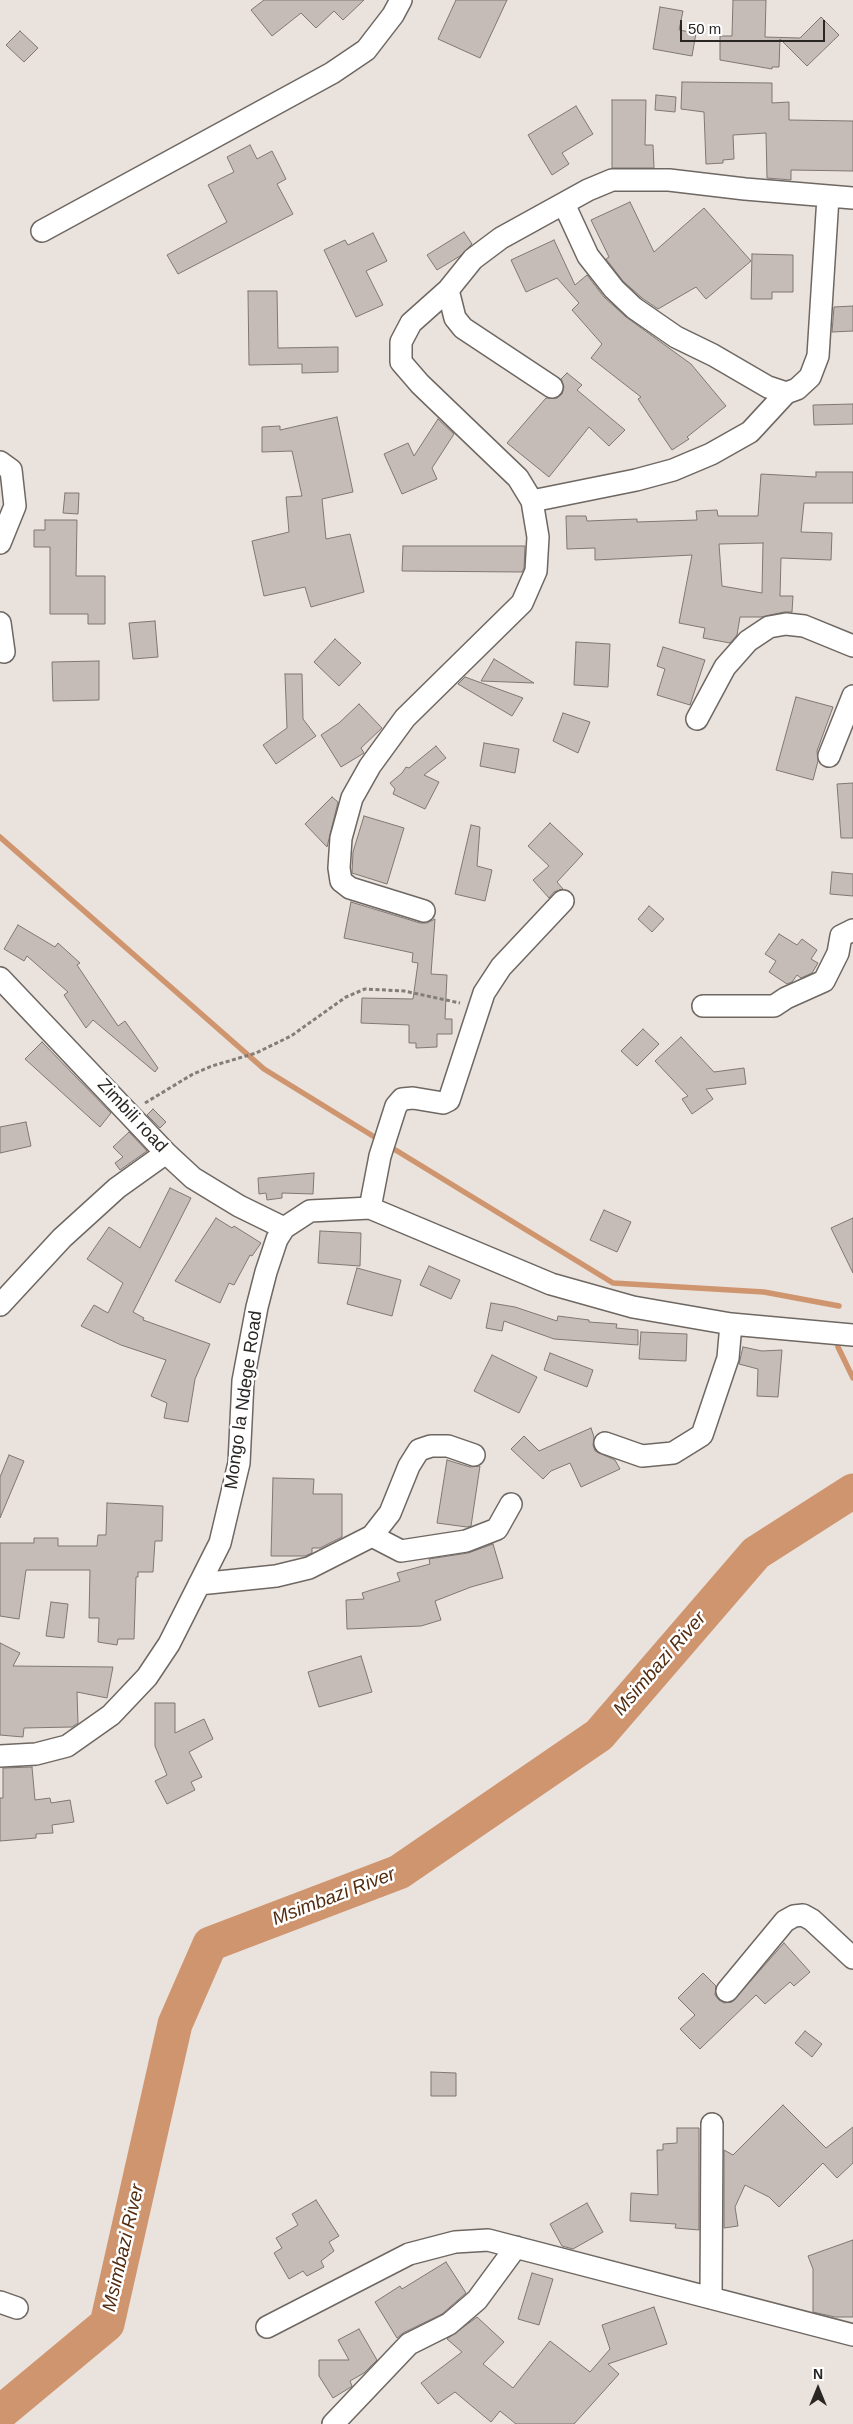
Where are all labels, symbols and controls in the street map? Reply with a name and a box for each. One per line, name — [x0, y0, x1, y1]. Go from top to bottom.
scale bar — [683, 10, 828, 42]
text: 50 m — [688, 20, 721, 37]
street label: Zimbili road — [92, 1075, 172, 1157]
street label: Mongo la Ndege Road — [221, 1309, 267, 1491]
water label: Msimbazi River — [609, 1608, 711, 1720]
water label: Msimbazi River — [269, 1863, 399, 1931]
water label: Msimbazi River — [98, 2182, 150, 2314]
north arrow — [793, 2364, 843, 2414]
text: N — [813, 2366, 823, 2382]

